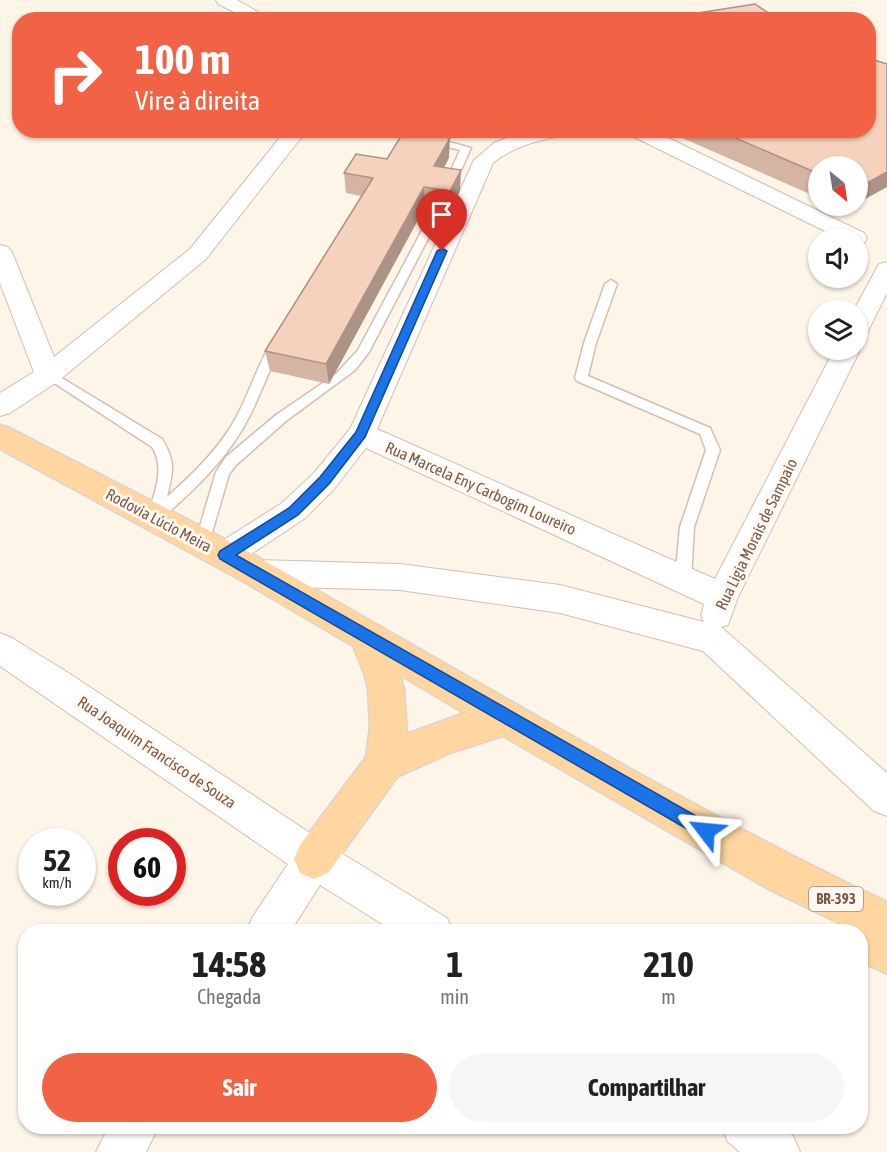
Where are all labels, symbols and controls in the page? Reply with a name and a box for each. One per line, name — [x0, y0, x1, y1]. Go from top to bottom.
text: 100 m — [135, 35, 230, 83]
icon: right — [36, 36, 114, 114]
text: Vire à direita — [135, 85, 260, 116]
north arrow — [808, 156, 868, 216]
map controls — [808, 156, 868, 360]
pin — [416, 189, 467, 251]
icon: arrive — [425, 198, 458, 231]
button: sound — [808, 228, 868, 288]
button: layers — [808, 300, 868, 360]
street label: Rua Marcela Eny Carbogim Loureiro — [382, 438, 579, 539]
street label: Rua Ligia Morais de Sampaio — [712, 455, 801, 613]
street label: Rodovia Lúcio Meira — [103, 485, 215, 555]
street label: Rua Joaquim Francisco de Souza — [74, 692, 240, 813]
position arrow — [674, 799, 738, 863]
speed limit sign: 60 — [108, 828, 186, 906]
text: 52 — [43, 843, 71, 877]
text: km/h — [42, 874, 72, 891]
road number: BR-393 — [809, 887, 863, 911]
text: 14:58 — [192, 943, 266, 985]
text: 1 — [446, 943, 463, 985]
text: 210 — [643, 943, 694, 985]
text: Chegada — [197, 985, 261, 1008]
text: min — [440, 985, 469, 1008]
text: m — [661, 985, 676, 1008]
button: Sair — [42, 1053, 437, 1122]
button: Compartilhar — [449, 1053, 844, 1122]

